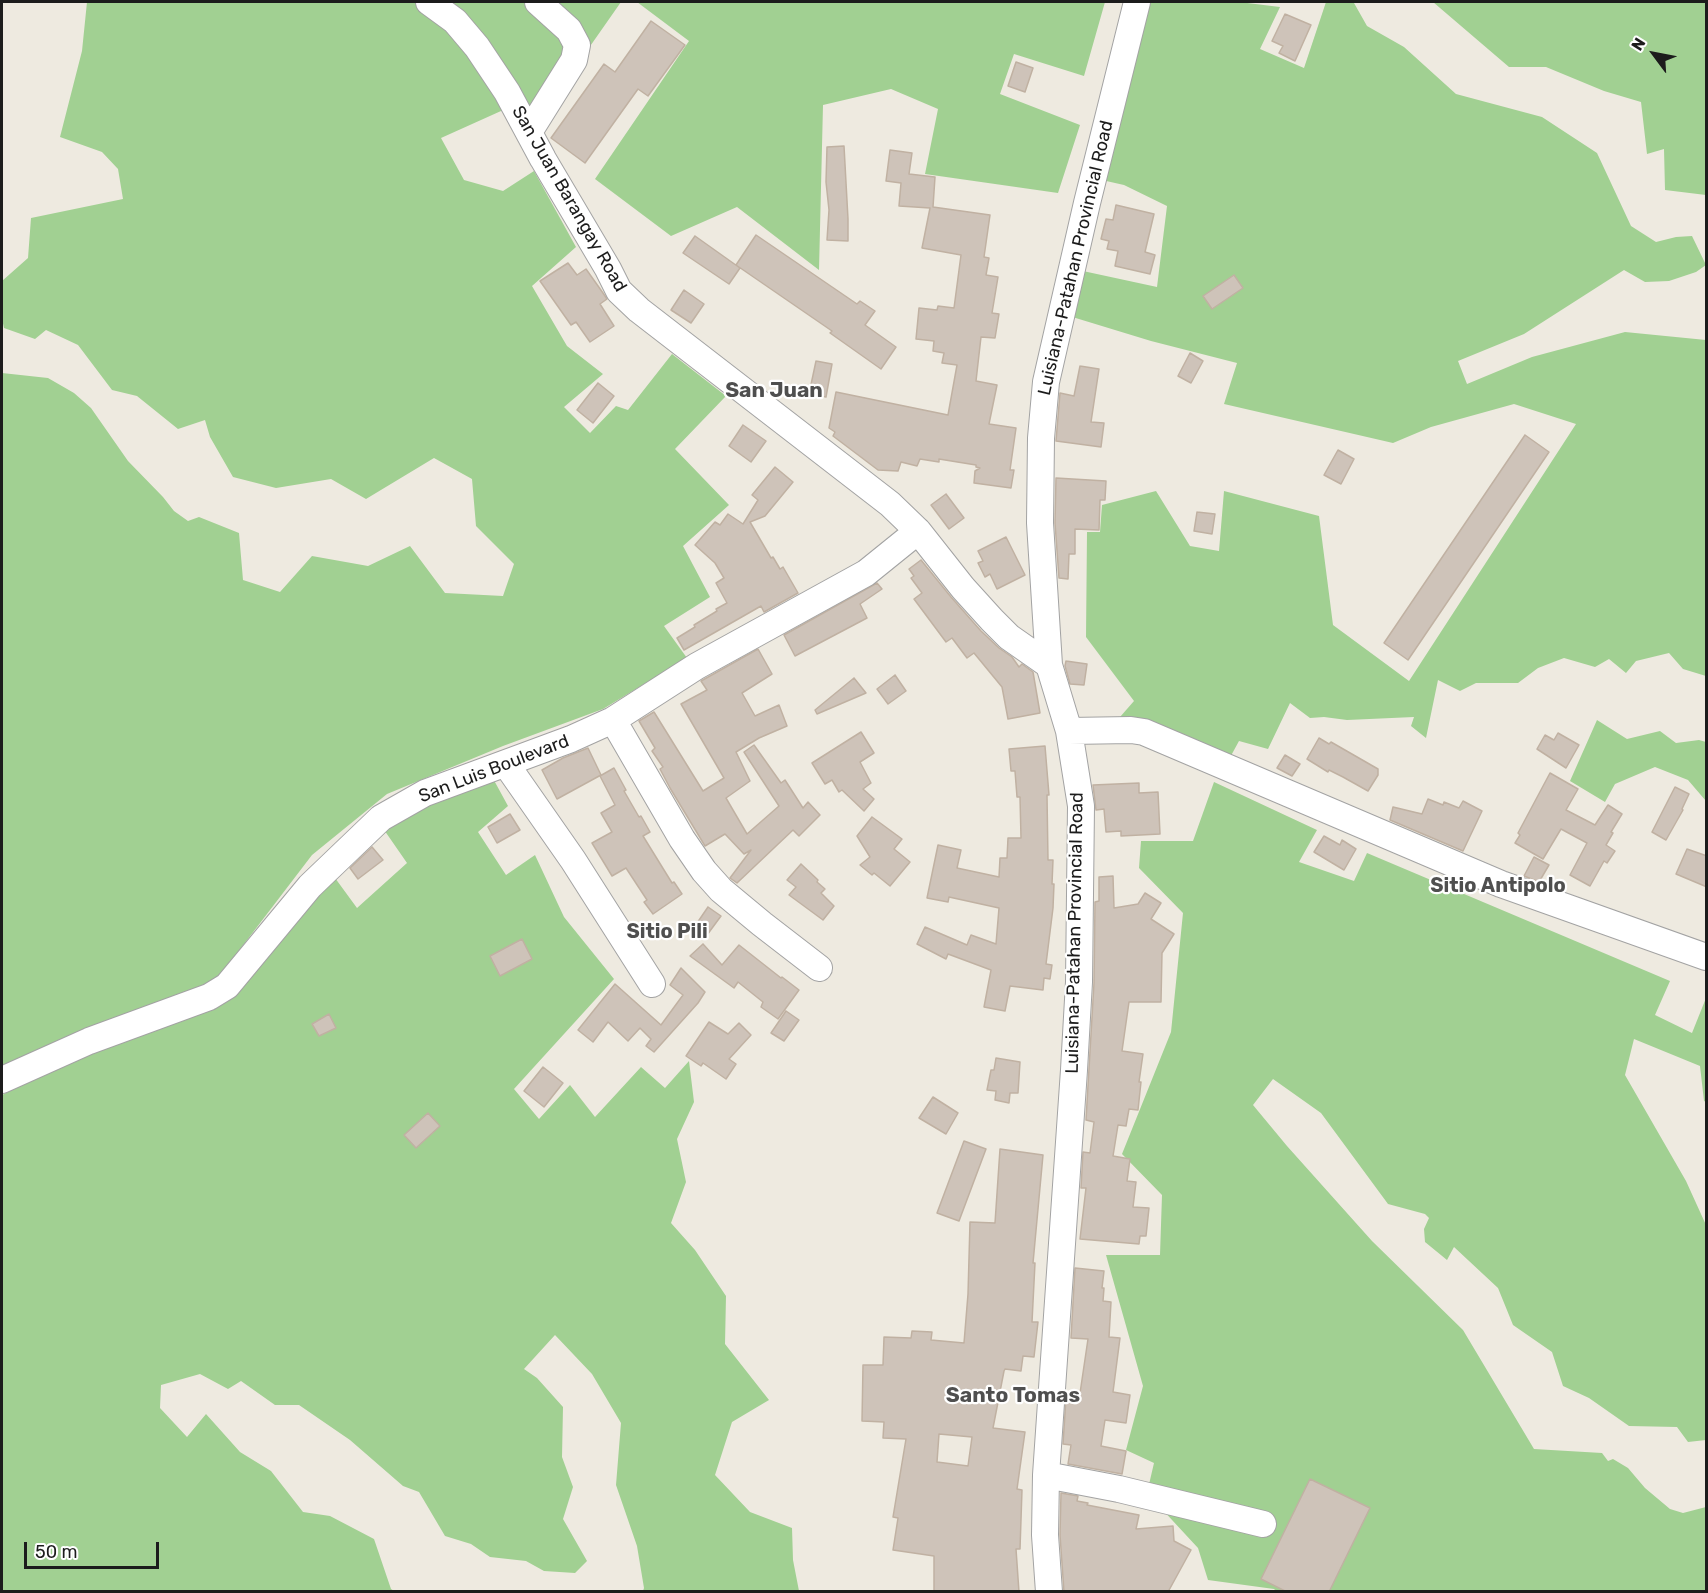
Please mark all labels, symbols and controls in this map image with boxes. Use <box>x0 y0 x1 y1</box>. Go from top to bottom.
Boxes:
north arrow <box>1624 24 1684 84</box>
text: N <box>1627 34 1649 54</box>
street label: San Juan Barangay Road <box>507 102 631 296</box>
street label: Luisiana-Patahan Provincial Road <box>1034 118 1118 398</box>
district label: San Juan <box>725 378 823 404</box>
street label: San Luis Boulevard <box>416 730 572 808</box>
street label: Luisiana-Patahan Provincial Road <box>1062 792 1088 1074</box>
district label: Sitio Antipolo <box>1430 874 1566 898</box>
district label: Sitio Pili <box>626 920 708 944</box>
district label: Santo Tomas <box>946 1383 1080 1409</box>
scale bar <box>27 1530 162 1568</box>
text: 50 m <box>35 1541 78 1563</box>

